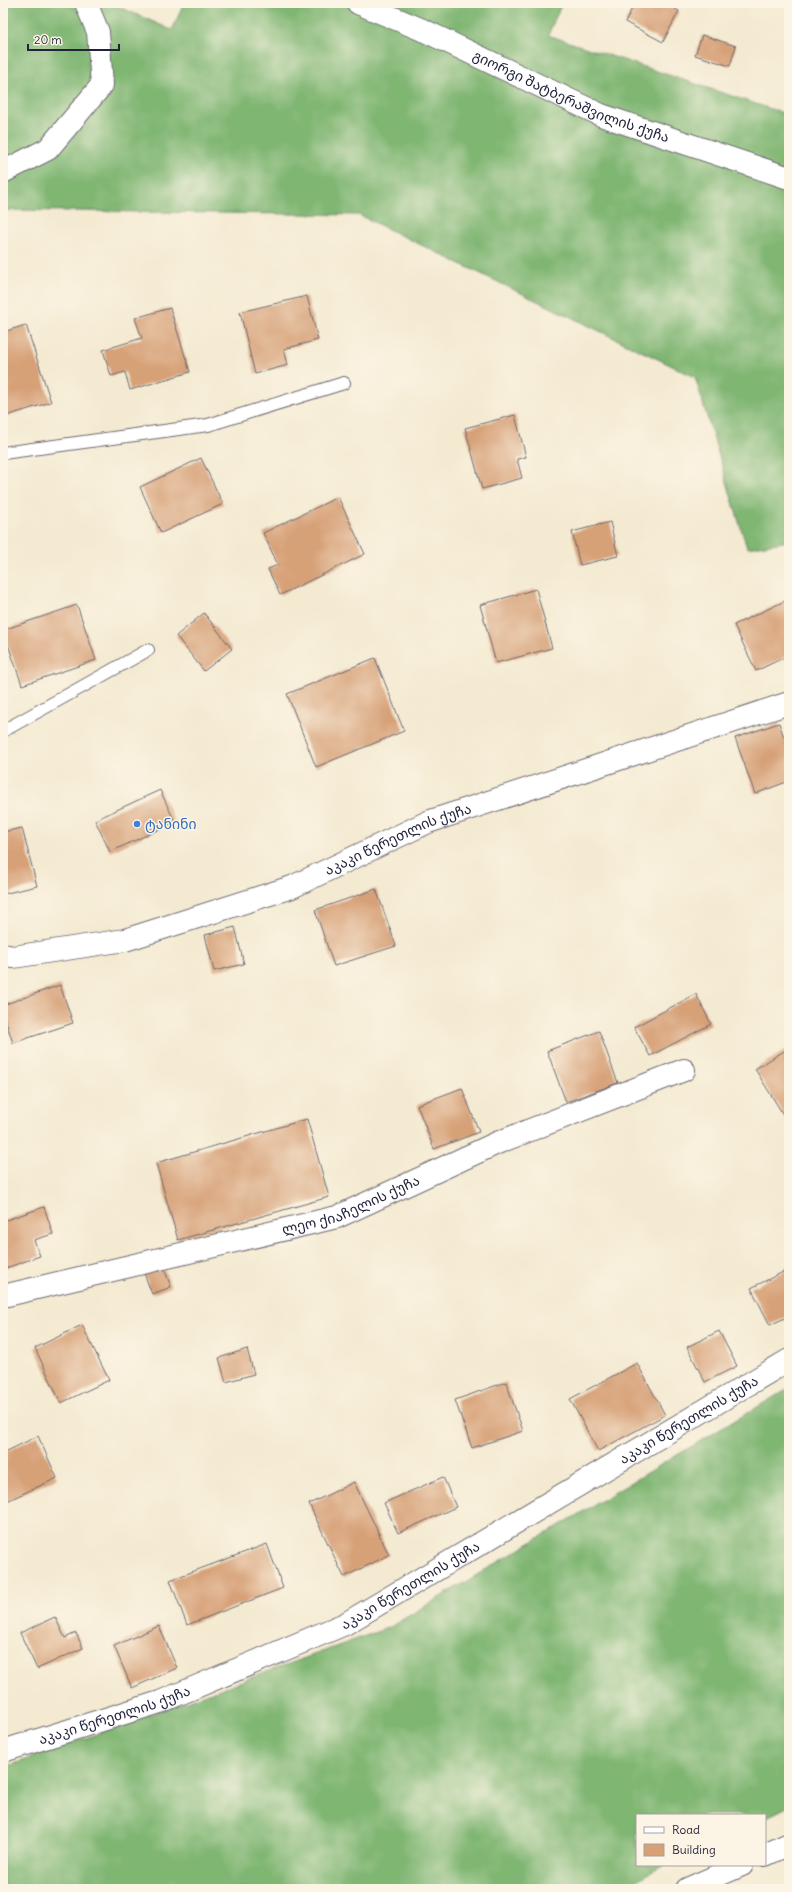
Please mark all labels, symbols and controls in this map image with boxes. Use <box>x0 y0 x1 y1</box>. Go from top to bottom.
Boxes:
scale bar <box>28 26 119 52</box>
text: 20 m <box>34 32 62 47</box>
street label: გიორგი შატბერაშვილის ქუჩა <box>470 46 672 146</box>
street label: აკაკი წერეთლის ქუჩა <box>322 799 473 879</box>
place label: ტანინი <box>145 815 196 833</box>
marker: ტანინი <box>132 819 142 829</box>
street label: ლეო ქიაჩელის ქუჩა <box>280 1171 422 1239</box>
street label: აკაკი წერეთლის ქუჩა <box>616 1371 761 1468</box>
street label: აკაკი წერეთლის ქუჩა <box>337 1537 483 1634</box>
street label: აკაკი წერეთლის ქუჩა <box>36 1681 193 1748</box>
legend <box>636 1814 766 1866</box>
text: Road <box>672 1822 700 1837</box>
text: Building <box>672 1842 716 1857</box>

